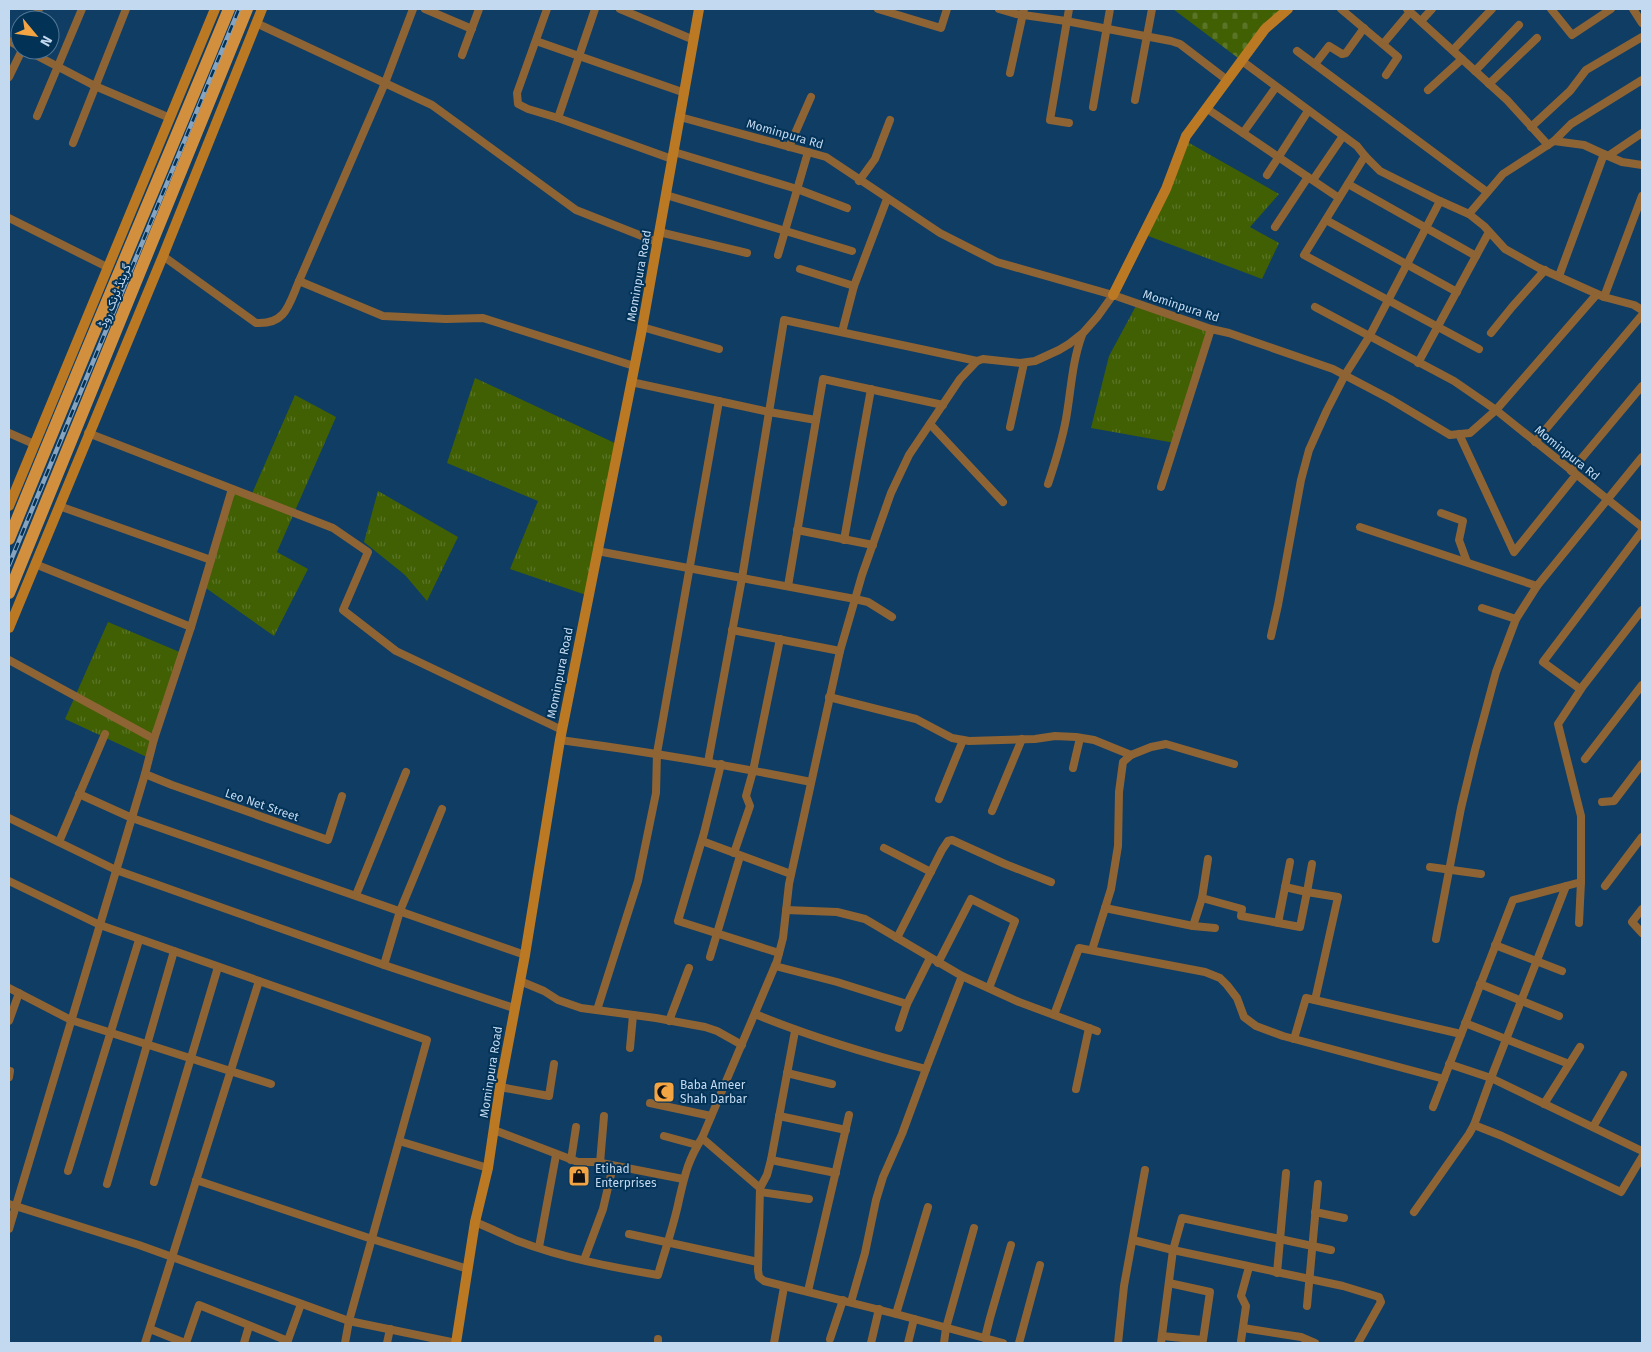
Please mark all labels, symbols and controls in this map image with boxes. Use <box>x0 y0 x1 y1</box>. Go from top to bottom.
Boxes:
north arrow <box>10 10 60 60</box>
text: N <box>36 33 56 49</box>
street label: Mominpura Rd <box>745 116 825 152</box>
street label: Mominpura Road <box>624 229 654 323</box>
street label: گرینڈ ٹرنک روڈ <box>96 262 135 330</box>
street label: Mominpura Rd <box>1141 287 1221 325</box>
street label: Mominpura Rd <box>1532 423 1602 483</box>
street label: Mominpura Road <box>544 626 576 720</box>
street label: Leo Net Street <box>223 786 301 824</box>
street label: Mominpura Road <box>477 1025 505 1119</box>
place label: Baba Ameer Shah Darbar <box>680 1078 748 1106</box>
mosque icon: Baba Ameer Shah Darbar <box>652 1080 676 1104</box>
place label: Etihad Enterprises <box>595 1162 657 1190</box>
shop icon: Etihad Enterprises <box>567 1164 591 1188</box>

